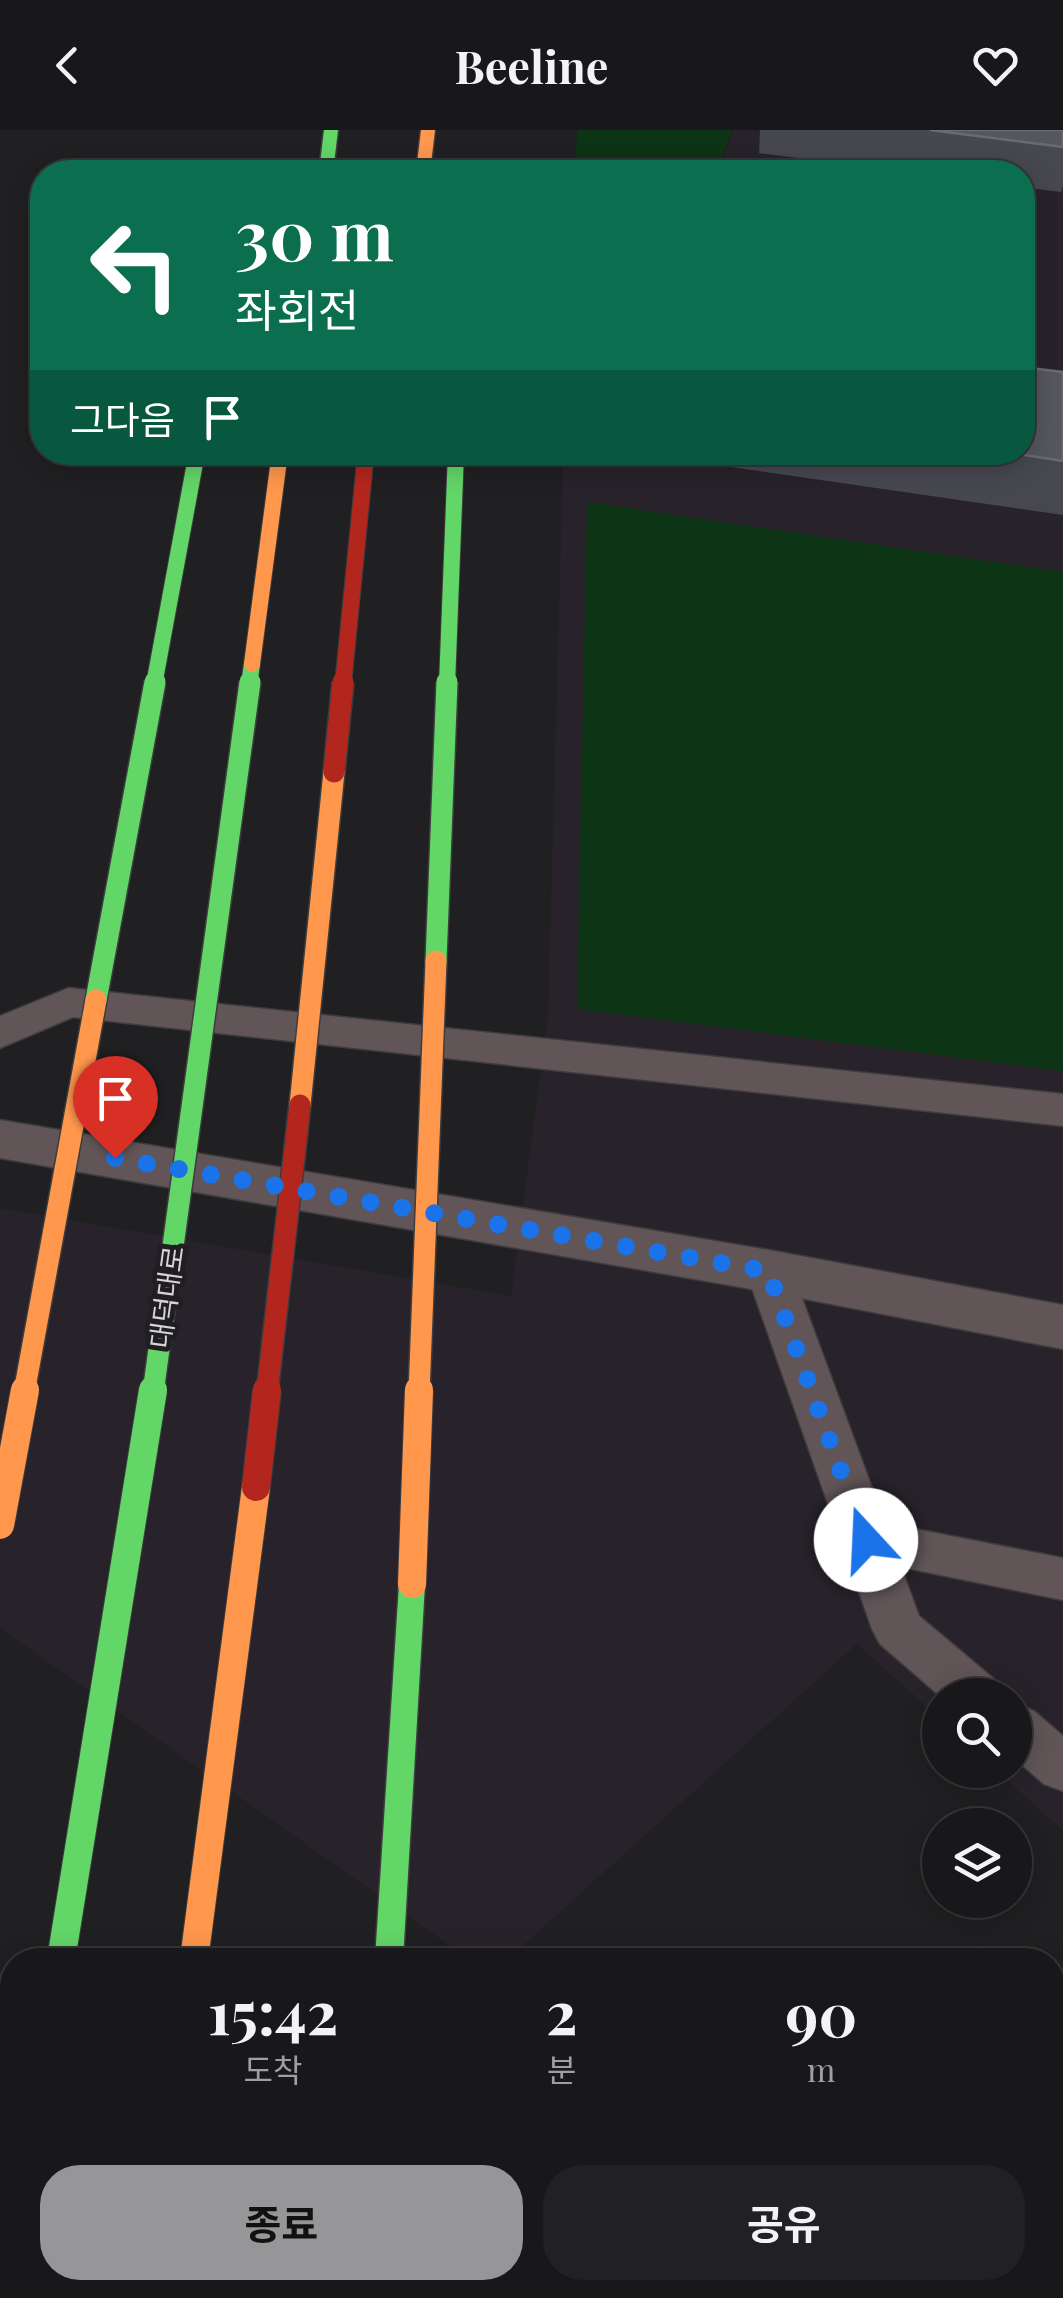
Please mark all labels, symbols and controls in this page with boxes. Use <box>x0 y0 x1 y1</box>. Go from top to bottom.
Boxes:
text: Beeline <box>454 35 609 95</box>
icon: back <box>40 38 95 93</box>
icon: heart <box>968 38 1023 93</box>
text: 30 m <box>235 185 394 279</box>
icon: left <box>70 200 200 330</box>
text: 좌회전 <box>235 278 359 338</box>
icon: arrive <box>195 390 250 445</box>
text: 그다음 <box>70 393 175 444</box>
pin <box>73 1056 158 1159</box>
icon: arrive <box>88 1071 143 1126</box>
street label: 대덕대로 <box>140 1243 191 1350</box>
position arrow <box>814 1488 918 1592</box>
map controls <box>922 1678 1032 1918</box>
button: search <box>922 1678 1032 1788</box>
button: layers <box>922 1808 1032 1918</box>
text: 15:42 <box>208 1970 338 2050</box>
text: 2 <box>546 1970 577 2050</box>
text: 90 <box>785 1972 857 2052</box>
text: 도착 <box>244 2047 302 2090</box>
text: 분 <box>547 2047 576 2090</box>
text: m <box>807 2047 835 2090</box>
button: 종료 <box>40 2165 523 2280</box>
button: 공유 <box>543 2165 1025 2280</box>

